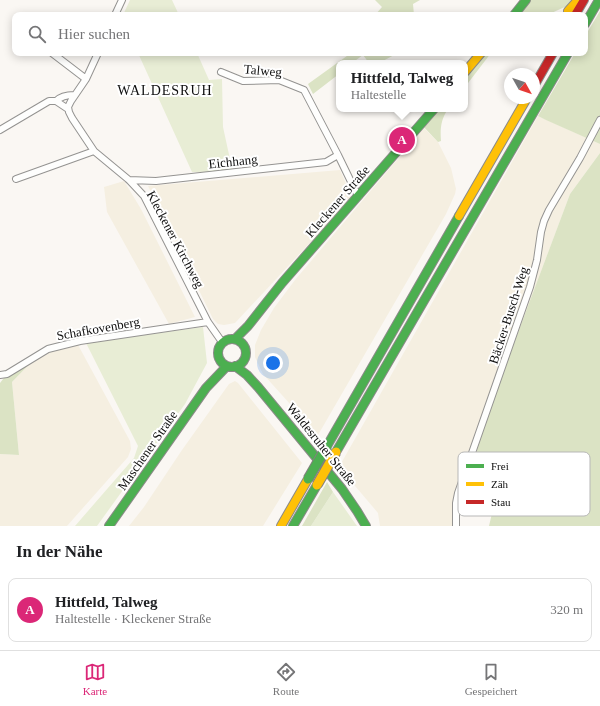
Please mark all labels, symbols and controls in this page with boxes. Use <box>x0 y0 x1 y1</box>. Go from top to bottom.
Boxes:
search box <box>12 12 588 56</box>
icon: search <box>26 23 48 45</box>
text: Hier suchen <box>58 26 130 42</box>
popup <box>336 60 468 112</box>
street label: Talweg <box>243 61 283 80</box>
north arrow <box>504 68 540 104</box>
text: Hittfeld, Talweg <box>351 70 453 86</box>
district label: WALDESRUH <box>117 83 213 98</box>
text: Haltestelle <box>351 87 406 102</box>
pin: A <box>389 125 415 155</box>
street label: Eichhang <box>208 151 259 172</box>
street label: Kleckener Straße <box>302 162 373 240</box>
street label: Kleckener Kirchweg <box>144 188 208 291</box>
street label: Bäcker-Busch-Weg <box>486 264 531 366</box>
street label: Schafkovenberg <box>55 314 141 343</box>
your location <box>263 353 283 373</box>
street label: Waldesruher Straße <box>284 400 360 489</box>
street label: Maschener Straße <box>114 408 180 493</box>
legend <box>458 452 590 516</box>
text: Frei <box>491 460 509 472</box>
text: Zäh <box>491 478 509 490</box>
text: Stau <box>491 496 511 508</box>
text: In der Nähe <box>16 542 103 561</box>
text: Hittfeld, Talweg <box>55 594 158 610</box>
text: A <box>25 602 35 617</box>
text: 320 m <box>550 602 583 617</box>
text: Haltestelle · Kleckener Straße <box>55 611 211 626</box>
tab: Karte <box>83 661 107 697</box>
tab: Route <box>273 661 299 697</box>
tab: Gespeichert <box>465 661 517 697</box>

